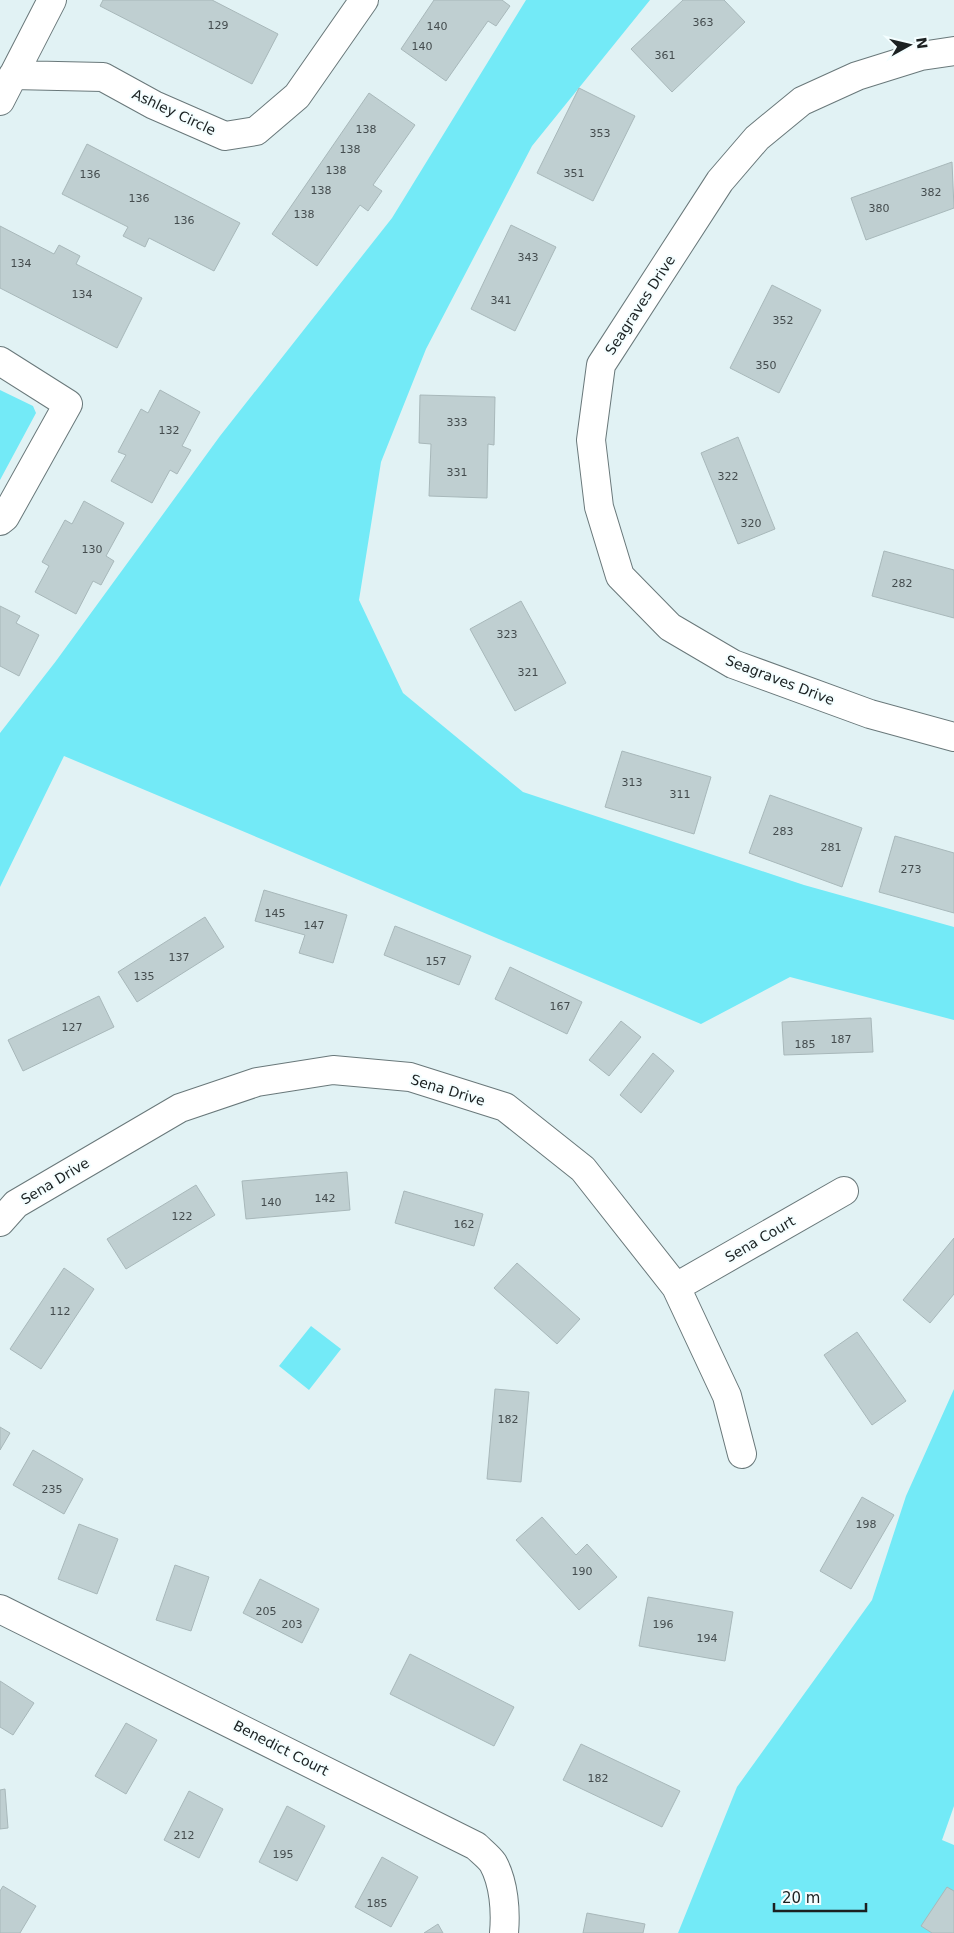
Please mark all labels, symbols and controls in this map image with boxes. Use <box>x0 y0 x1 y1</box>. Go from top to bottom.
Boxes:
house number: 363 <box>693 16 714 29</box>
house number: 129 <box>208 19 229 32</box>
house number: 140 <box>427 20 448 33</box>
north arrow <box>884 20 934 70</box>
text: N <box>913 36 931 50</box>
house number: 140 <box>412 40 433 53</box>
house number: 361 <box>655 49 676 62</box>
street label: Ashley Circle <box>130 86 218 138</box>
house number: 138 <box>356 123 377 136</box>
house number: 353 <box>590 127 611 140</box>
house number: 138 <box>340 143 361 156</box>
house number: 138 <box>326 164 347 177</box>
house number: 351 <box>564 167 585 180</box>
house number: 136 <box>80 168 101 181</box>
house number: 138 <box>311 184 332 197</box>
house number: 382 <box>921 186 942 199</box>
house number: 136 <box>129 192 150 205</box>
house number: 380 <box>869 202 890 215</box>
house number: 138 <box>294 208 315 221</box>
house number: 136 <box>174 214 195 227</box>
house number: 343 <box>518 251 539 264</box>
street label: Seagraves Drive <box>602 252 678 358</box>
house number: 134 <box>11 257 32 270</box>
house number: 134 <box>72 288 93 301</box>
house number: 341 <box>491 294 512 307</box>
house number: 352 <box>773 314 794 327</box>
house number: 350 <box>756 359 777 372</box>
house number: 333 <box>447 416 468 429</box>
house number: 132 <box>159 424 180 437</box>
house number: 331 <box>447 466 468 479</box>
house number: 322 <box>718 470 739 483</box>
house number: 320 <box>741 517 762 530</box>
house number: 130 <box>82 543 103 556</box>
house number: 282 <box>892 577 913 590</box>
house number: 323 <box>497 628 518 641</box>
street label: Seagraves Drive <box>723 652 837 708</box>
house number: 321 <box>518 666 539 679</box>
house number: 313 <box>622 776 643 789</box>
house number: 311 <box>670 788 691 801</box>
house number: 283 <box>773 825 794 838</box>
house number: 281 <box>821 841 842 854</box>
house number: 273 <box>901 863 922 876</box>
house number: 145 <box>265 907 286 920</box>
house number: 147 <box>304 919 325 932</box>
house number: 137 <box>169 951 190 964</box>
house number: 157 <box>426 955 447 968</box>
house number: 135 <box>134 970 155 983</box>
house number: 167 <box>550 1000 571 1013</box>
house number: 127 <box>62 1021 83 1034</box>
house number: 187 <box>831 1033 852 1046</box>
house number: 185 <box>795 1038 816 1051</box>
street label: Sena Drive <box>409 1071 487 1109</box>
street label: Sena Drive <box>18 1154 92 1208</box>
house number: 142 <box>315 1192 336 1205</box>
house number: 140 <box>261 1196 282 1209</box>
house number: 122 <box>172 1210 193 1223</box>
street label: Sena Court <box>722 1212 798 1265</box>
house number: 162 <box>454 1218 475 1231</box>
house number: 112 <box>50 1305 71 1318</box>
house number: 182 <box>498 1413 519 1426</box>
house number: 235 <box>42 1483 63 1496</box>
house number: 198 <box>856 1518 877 1531</box>
house number: 190 <box>572 1565 593 1578</box>
house number: 205 <box>256 1605 277 1618</box>
house number: 203 <box>282 1618 303 1631</box>
house number: 196 <box>653 1618 674 1631</box>
house number: 194 <box>697 1632 718 1645</box>
street label: Benedict Court <box>231 1717 332 1779</box>
house number: 182 <box>588 1772 609 1785</box>
house number: 212 <box>174 1829 195 1842</box>
house number: 195 <box>273 1848 294 1861</box>
scale bar <box>774 1880 866 1912</box>
text: 20 m <box>782 1889 820 1907</box>
house number: 185 <box>367 1897 388 1910</box>

